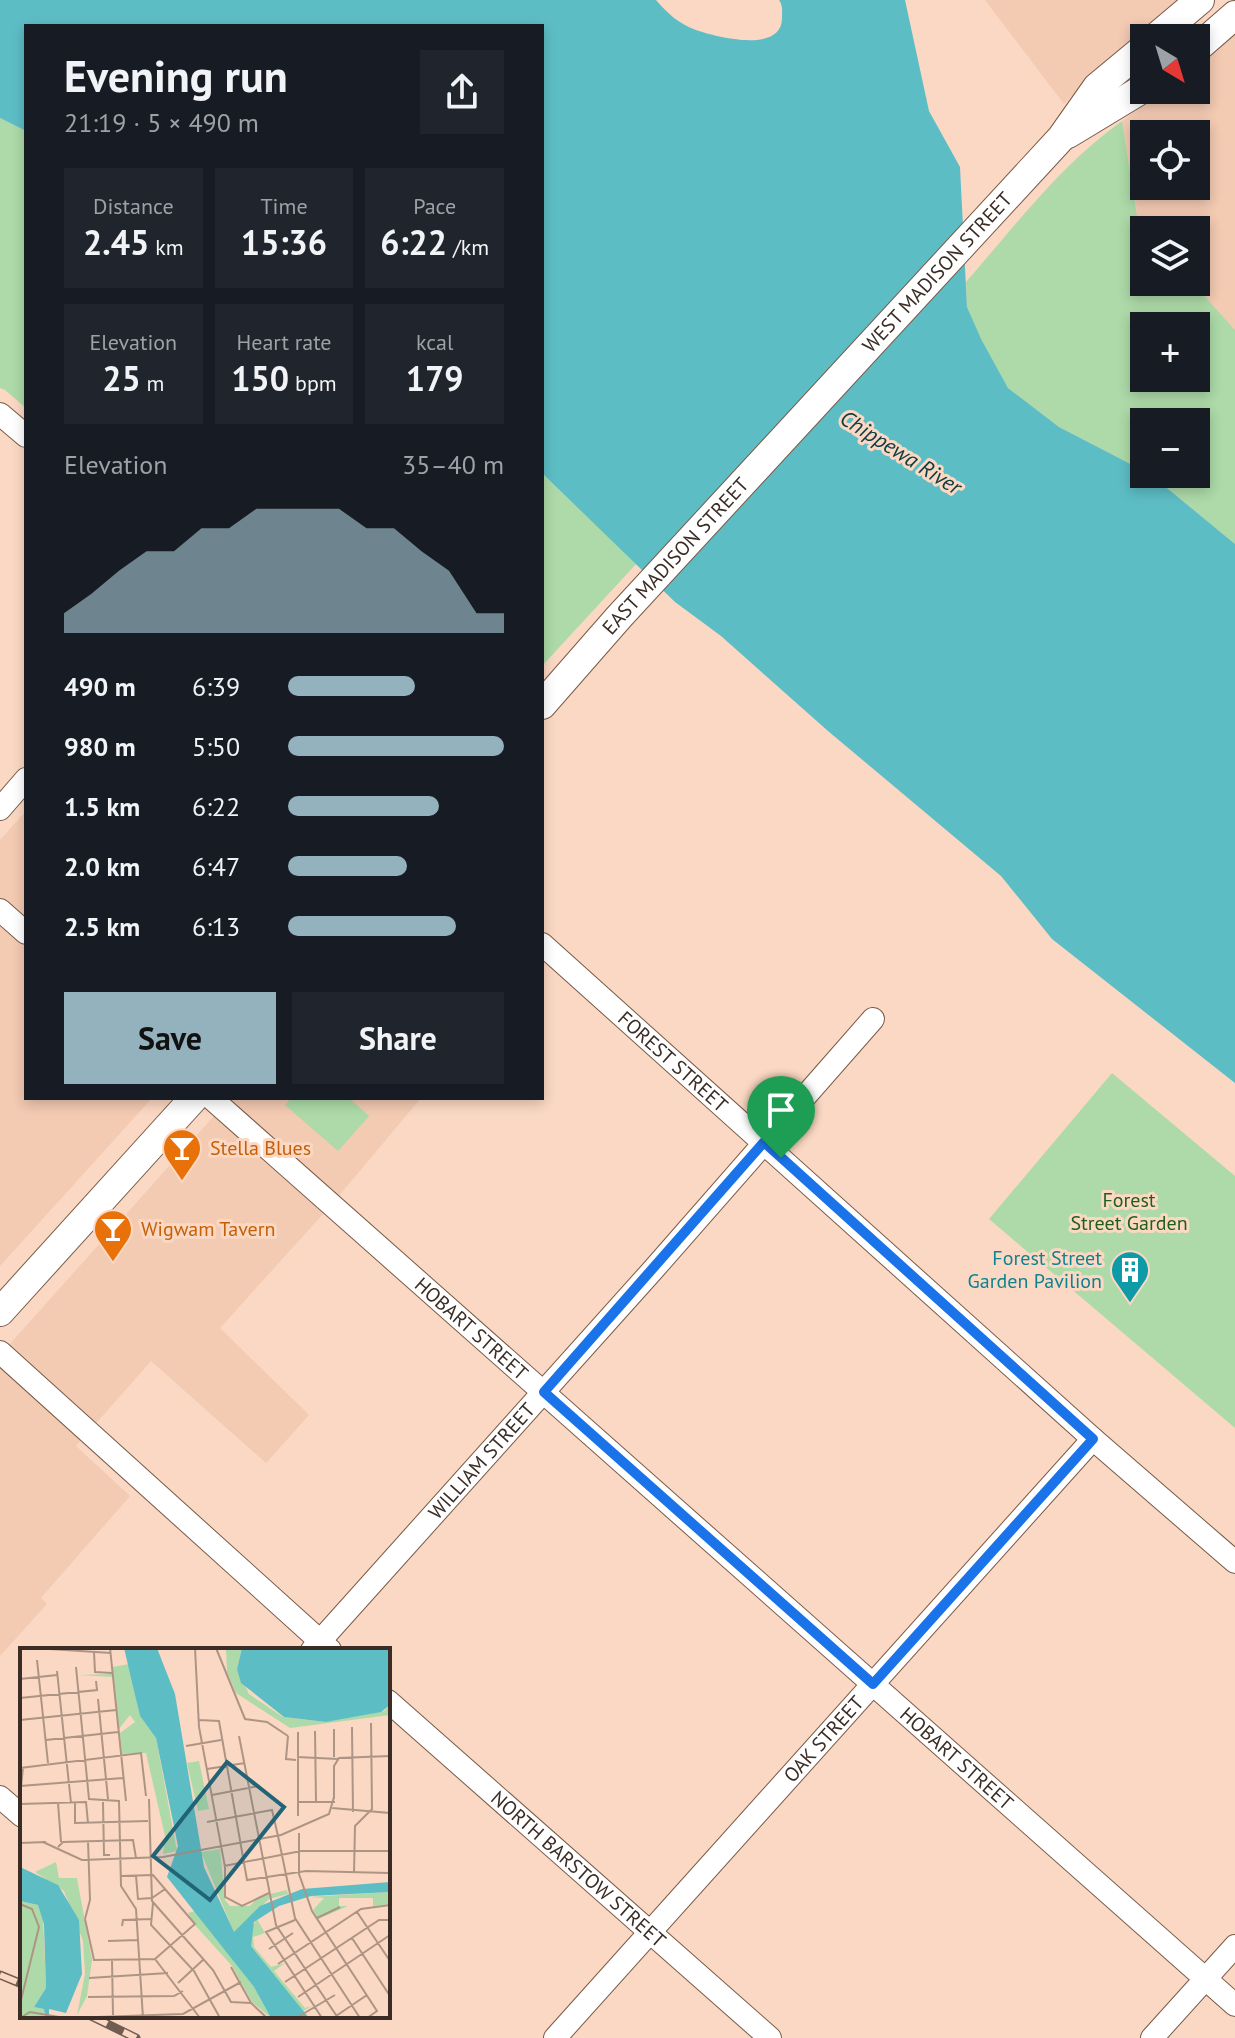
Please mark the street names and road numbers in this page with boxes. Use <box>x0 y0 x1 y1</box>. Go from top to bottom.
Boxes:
street label: WEST MADISON STREET <box>857 187 1018 358</box>
street label: EAST MADISON STREET <box>597 472 754 640</box>
street label: FOREST STREET <box>612 1005 733 1118</box>
street label: HOBART STREET <box>409 1272 534 1386</box>
street label: WILLIAM STREET <box>423 1397 541 1525</box>
street label: OAK STREET <box>778 1690 869 1788</box>
street label: HOBART STREET <box>894 1701 1019 1816</box>
street label: NORTH BARSTOW STREET <box>486 1785 671 1953</box>

